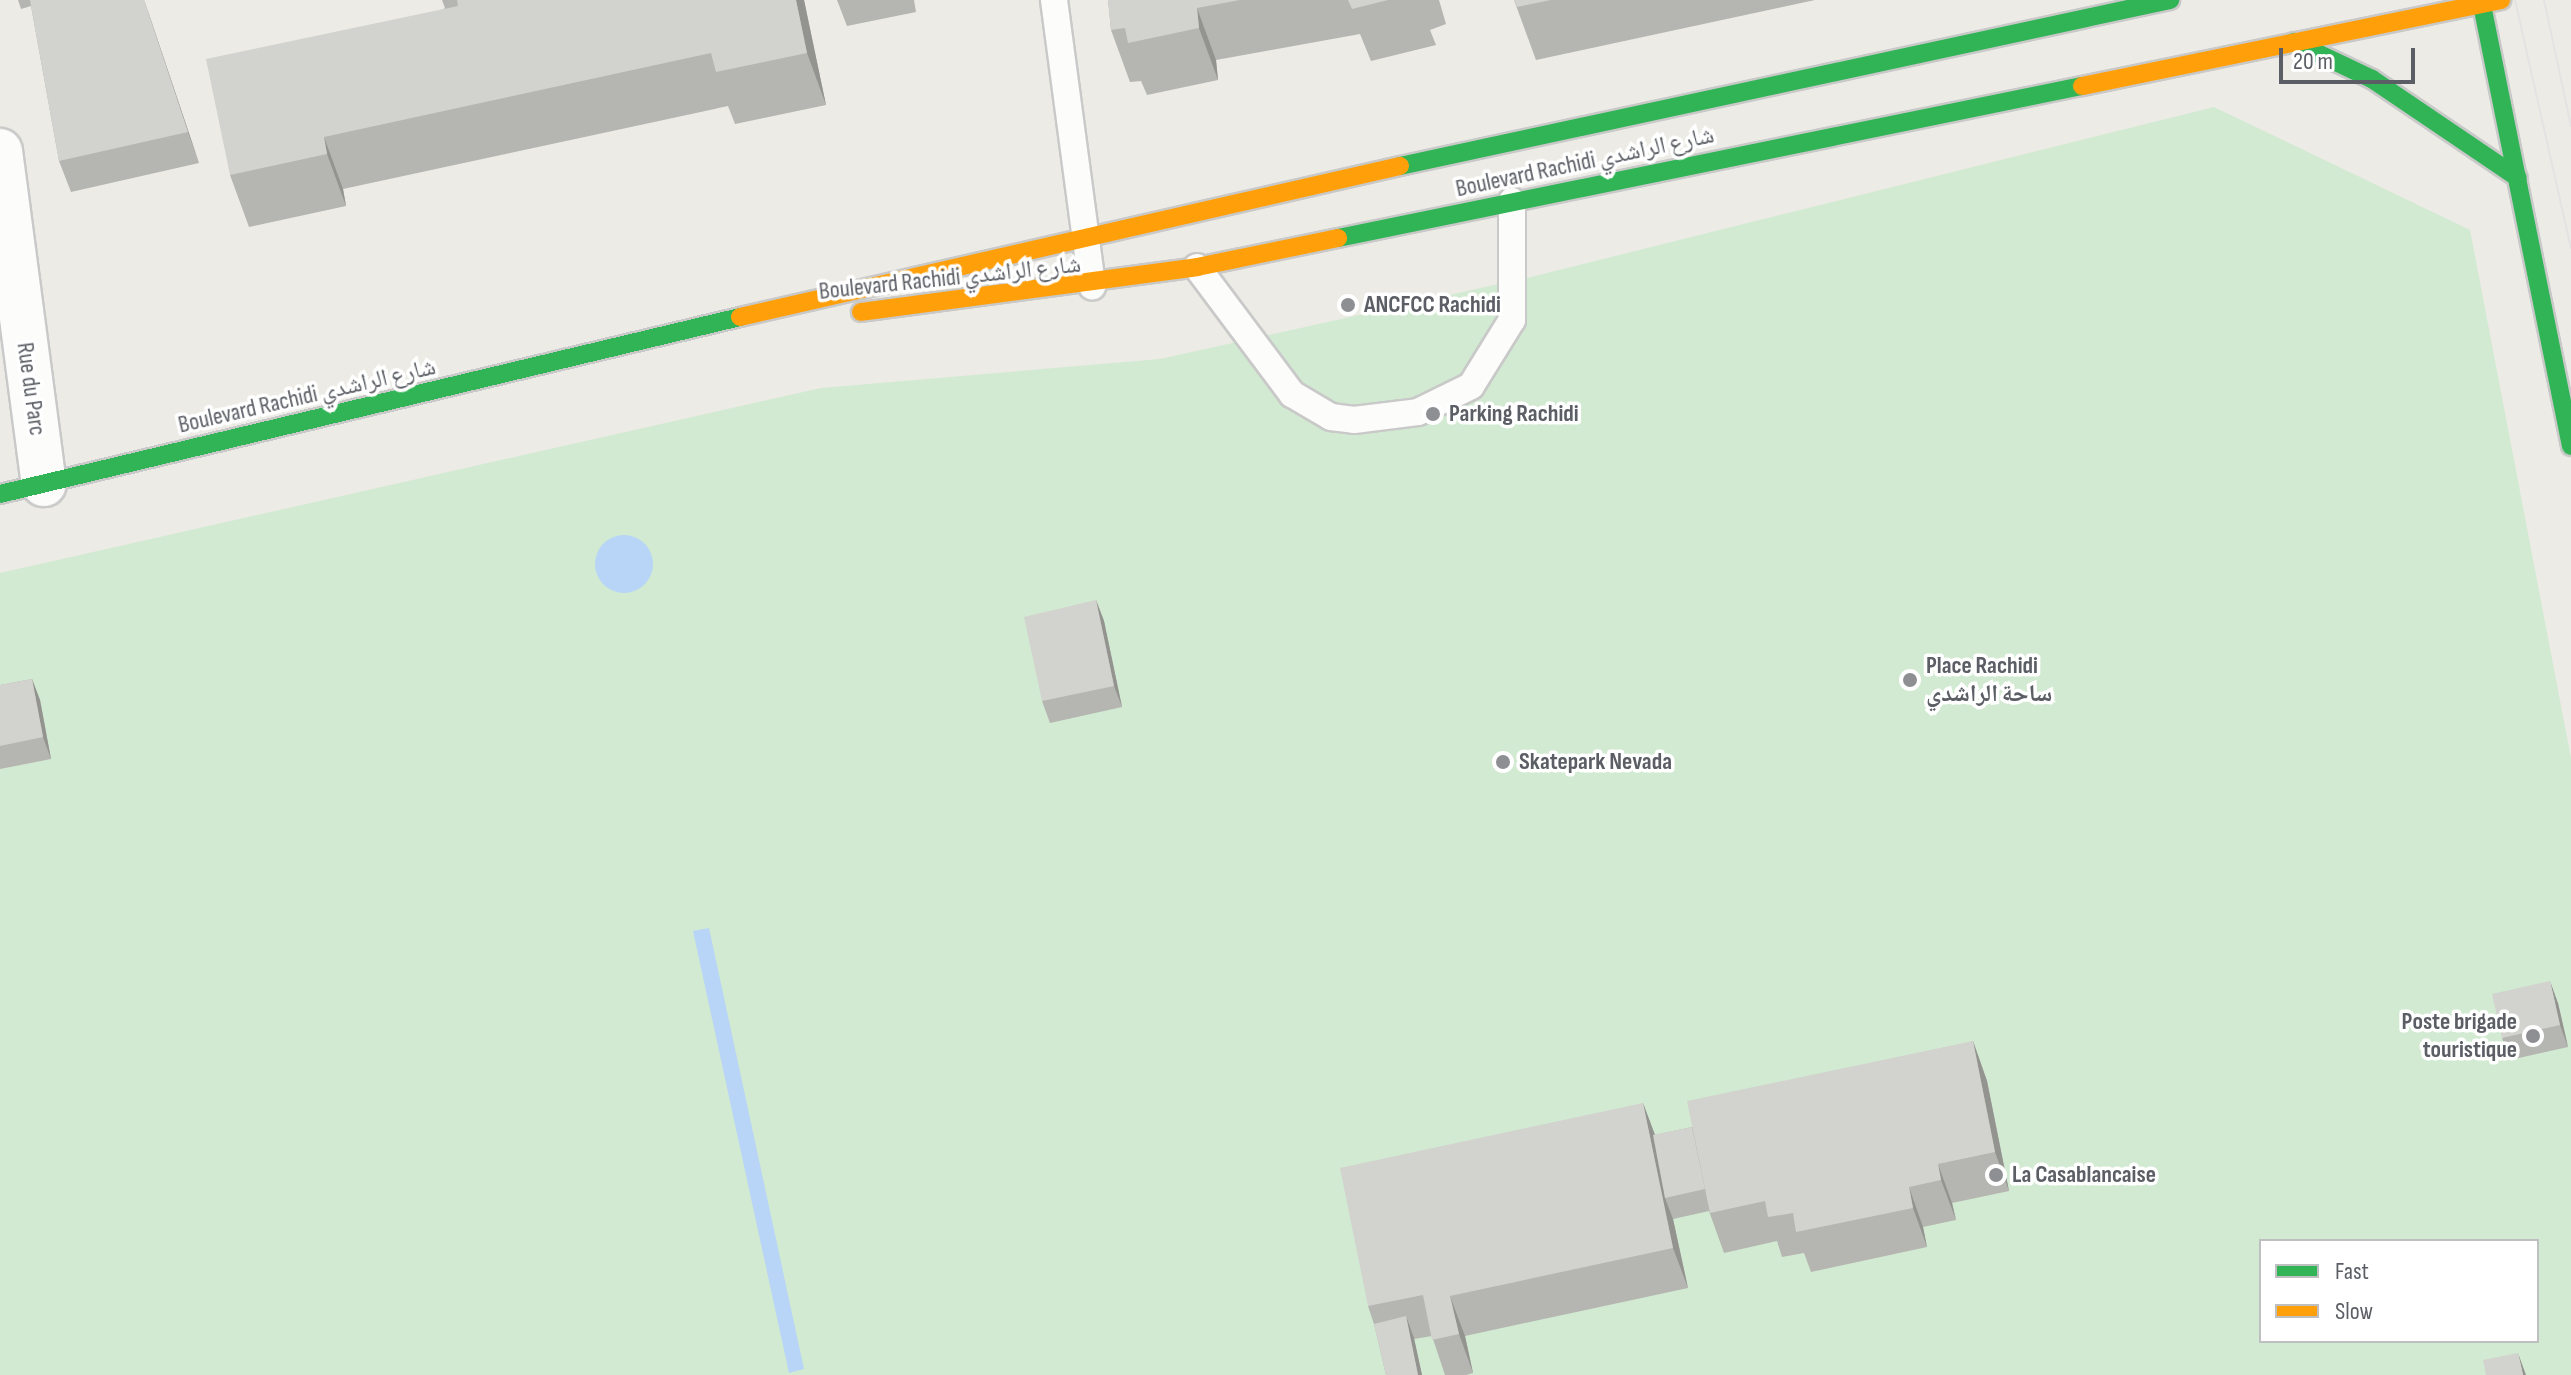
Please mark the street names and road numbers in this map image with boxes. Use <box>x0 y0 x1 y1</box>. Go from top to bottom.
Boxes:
street label: Boulevard Rachidi شارع الراشدي <box>1453 121 1717 203</box>
street label: Boulevard Rachidi شارع الراشدي <box>818 250 1082 306</box>
street label: Rue du Parc <box>10 341 52 437</box>
street label: Boulevard Rachidi شارع الراشدي <box>175 352 439 440</box>

